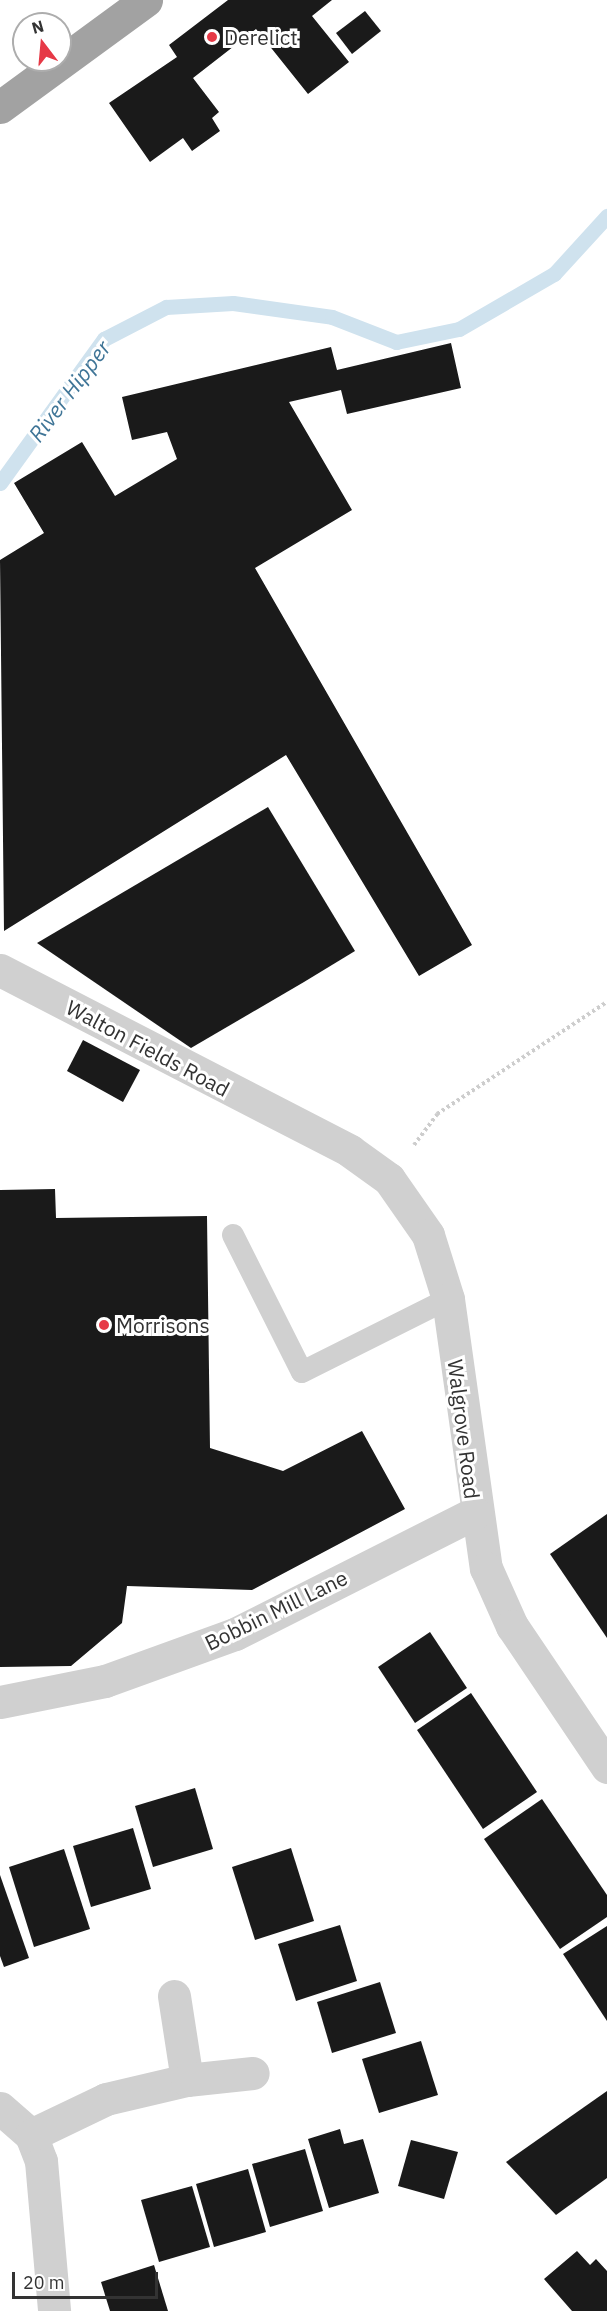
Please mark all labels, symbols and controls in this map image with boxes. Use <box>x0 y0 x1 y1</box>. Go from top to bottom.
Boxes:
north arrow <box>12 12 72 72</box>
text: N <box>29 15 46 38</box>
place label: Derelict <box>224 24 298 50</box>
marker: Derelict <box>205 30 219 44</box>
water label: River Hipper <box>22 335 116 447</box>
street label: Walton Fields Road <box>62 994 234 1102</box>
place label: Morrisons <box>116 1312 210 1338</box>
marker: Morrisons <box>97 1318 111 1332</box>
street label: Walgrove Road <box>443 1358 485 1500</box>
street label: Bobbin Mill Lane <box>200 1565 352 1655</box>
scale bar <box>15 2260 160 2298</box>
text: 20 m <box>23 2271 65 2294</box>

